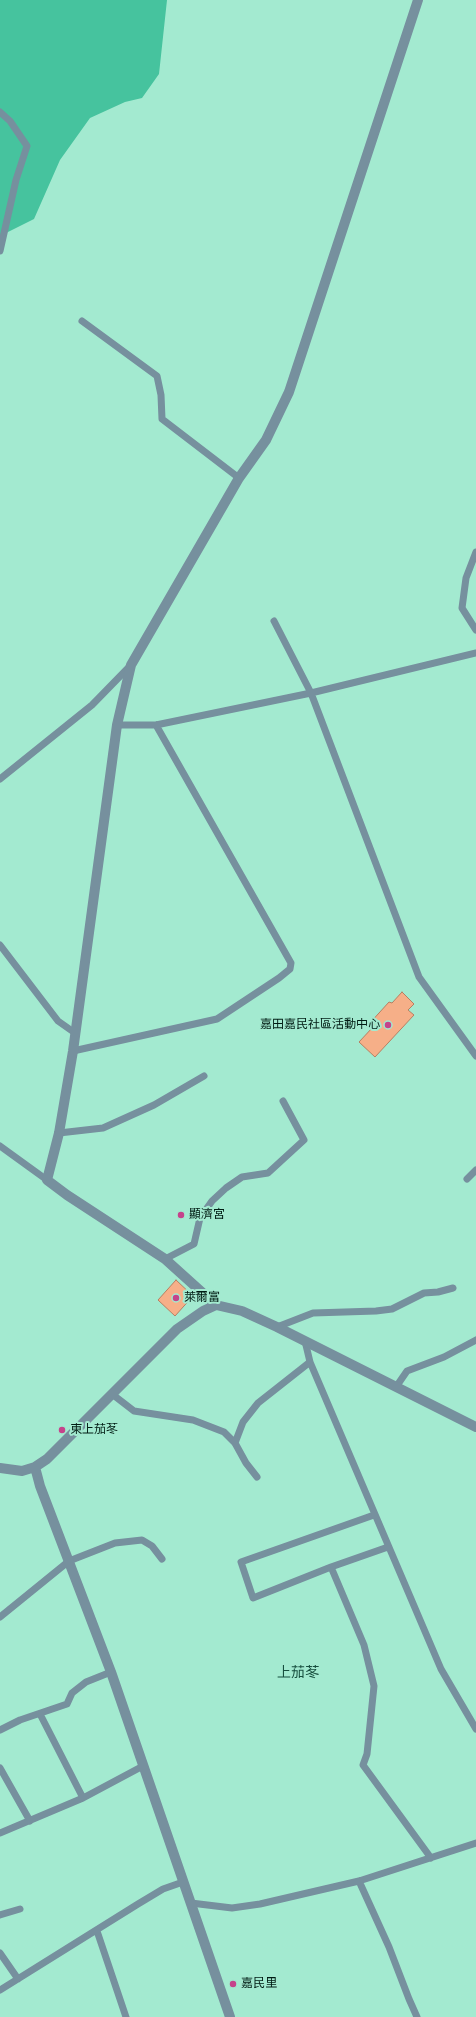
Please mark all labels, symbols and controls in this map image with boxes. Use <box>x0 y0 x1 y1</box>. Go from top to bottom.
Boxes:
place label: 嘉田嘉民社區活動中心 <box>260 1018 380 1032</box>
marker: 嘉田嘉民社區活動中心 <box>383 1020 393 1030</box>
place label: 顯濟宮 <box>189 1208 225 1222</box>
marker: 顯濟宮 <box>176 1210 186 1220</box>
place label: 萊爾富 <box>184 1291 220 1305</box>
marker: 萊爾富 <box>171 1293 181 1303</box>
place label: 東上茄苳 <box>70 1423 118 1437</box>
marker: 東上茄苳 <box>57 1425 67 1435</box>
district label: 上茄苳 <box>277 1665 319 1681</box>
place label: 嘉民里 <box>241 1977 277 1991</box>
marker: 嘉民里 <box>228 1979 238 1989</box>

